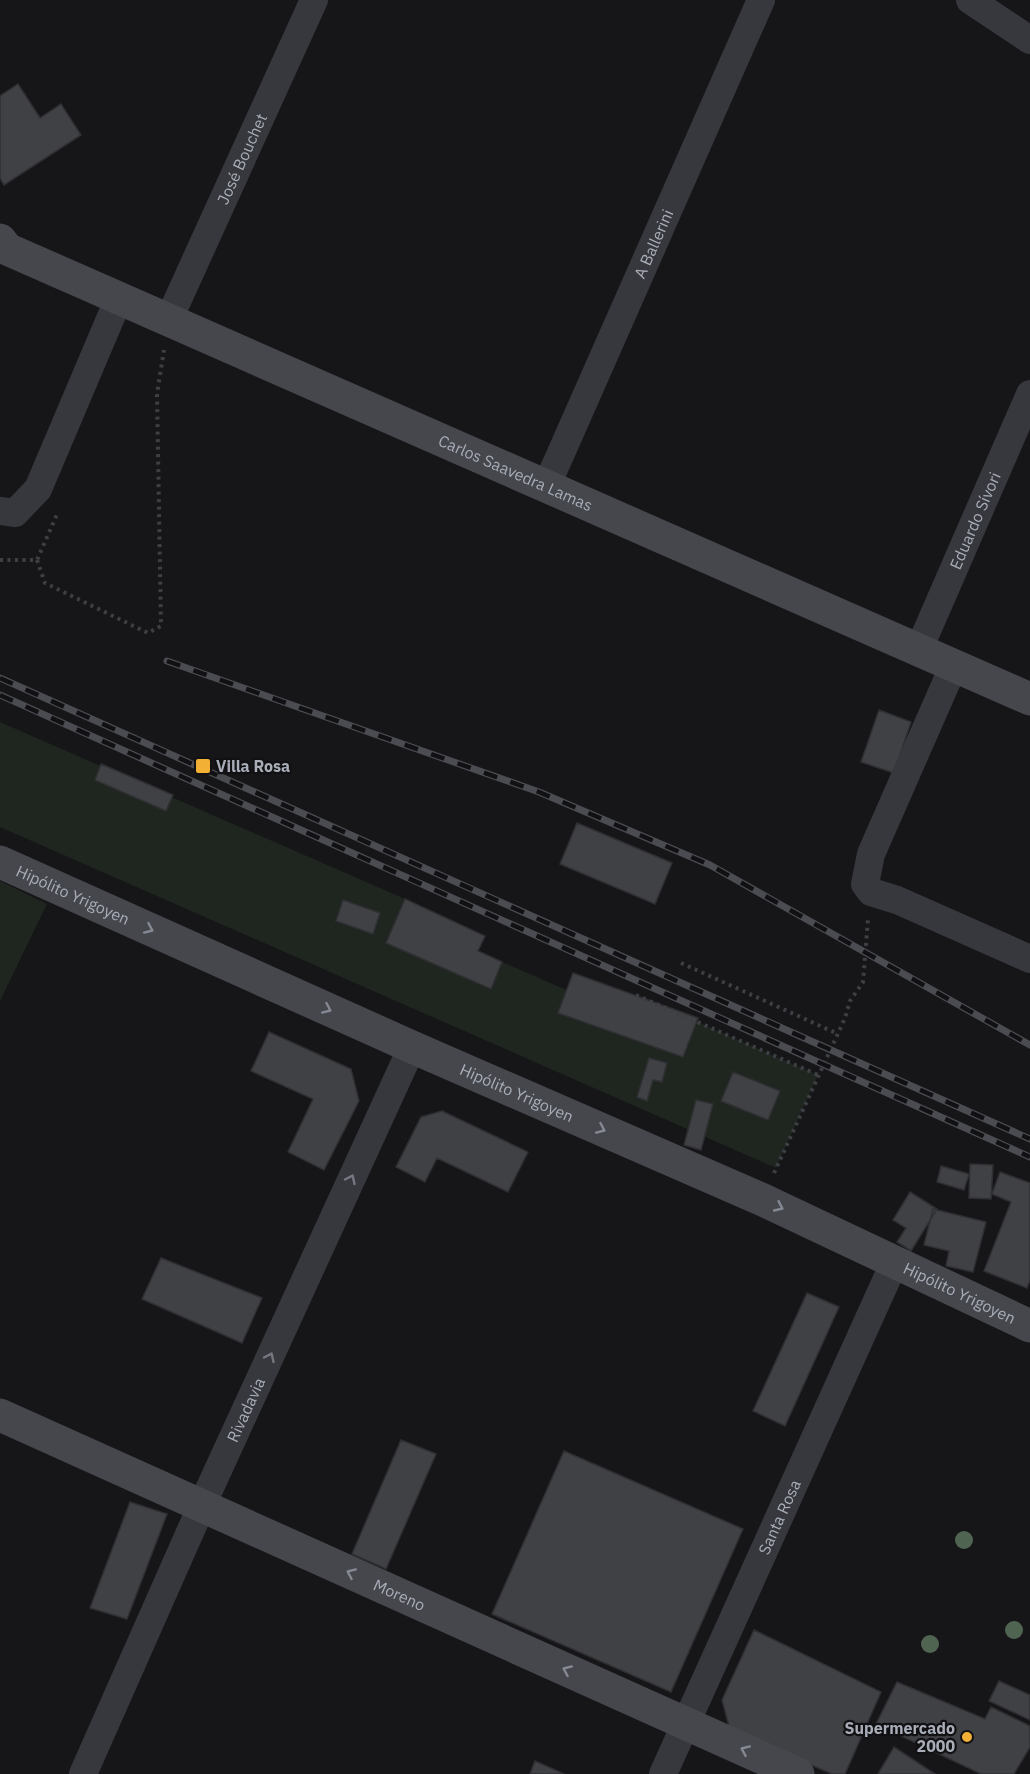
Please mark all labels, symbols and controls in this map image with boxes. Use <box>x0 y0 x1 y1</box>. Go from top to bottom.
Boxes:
street label: José Bouchet <box>213 110 271 207</box>
street label: A Ballerini <box>629 206 677 281</box>
street label: Carlos Saavedra Lamas <box>435 430 596 515</box>
street label: Eduardo Sívori <box>945 469 1005 572</box>
place label: Villa Rosa <box>216 756 290 776</box>
marker: Villa Rosa <box>194 757 212 775</box>
street label: Hipólito Yrigoyen <box>13 861 133 929</box>
one-way arrow <box>143 922 154 934</box>
one-way arrow <box>321 1001 332 1013</box>
street label: Hipólito Yrigoyen <box>457 1059 577 1126</box>
one-way arrow <box>594 1122 605 1134</box>
one-way arrow <box>344 1175 356 1186</box>
one-way arrow <box>773 1200 784 1212</box>
street label: Hipólito Yrigoyen <box>900 1258 1019 1328</box>
one-way arrow <box>263 1352 275 1363</box>
street label: Rivadavia <box>222 1374 269 1445</box>
street label: Santa Rosa <box>754 1476 805 1558</box>
one-way arrow <box>346 1568 357 1580</box>
street label: Moreno <box>370 1574 428 1615</box>
one-way arrow <box>562 1666 573 1678</box>
place label: Supermercado 2000 <box>844 1718 955 1756</box>
marker: Supermercado 2000 <box>960 1730 974 1744</box>
one-way arrow <box>740 1746 751 1758</box>

